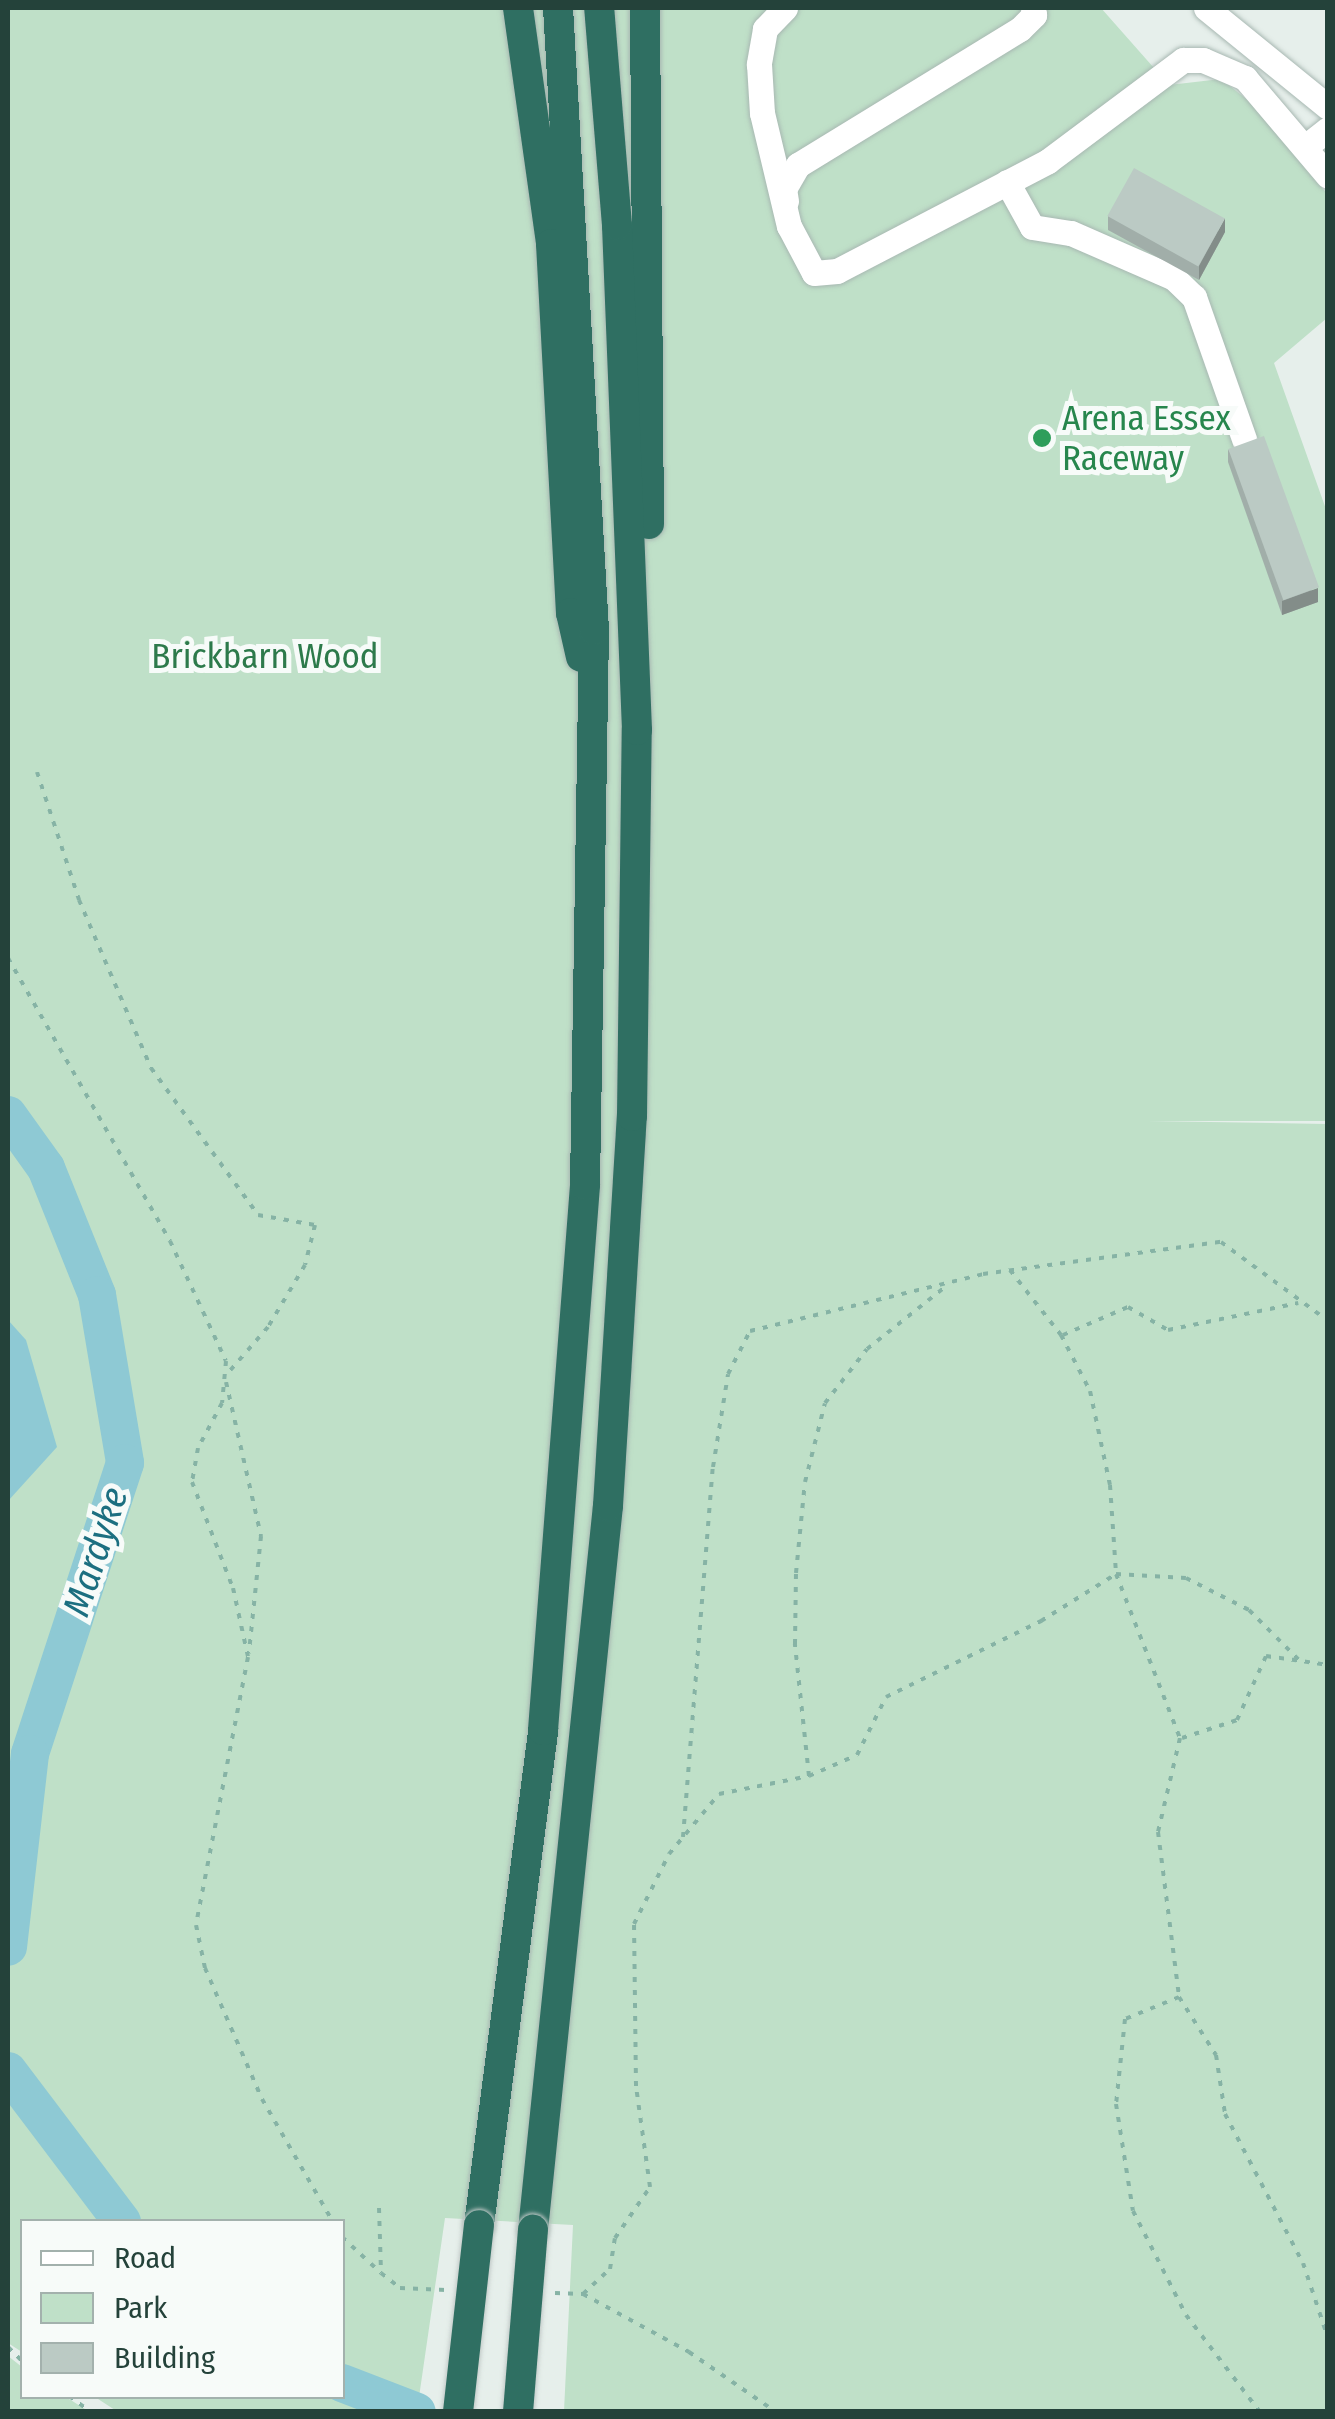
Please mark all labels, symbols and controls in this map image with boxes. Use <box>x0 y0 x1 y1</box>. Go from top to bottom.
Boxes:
place label: Arena Essex Raceway <box>1062 397 1231 479</box>
marker: Arena Essex Raceway <box>1031 427 1053 449</box>
park label: Brickbarn Wood <box>151 635 379 677</box>
water label: Mardyke <box>54 1482 138 1622</box>
legend <box>20 2219 345 2399</box>
text: Road <box>114 2240 176 2276</box>
text: Park <box>114 2290 167 2326</box>
text: Building <box>114 2340 215 2376</box>

